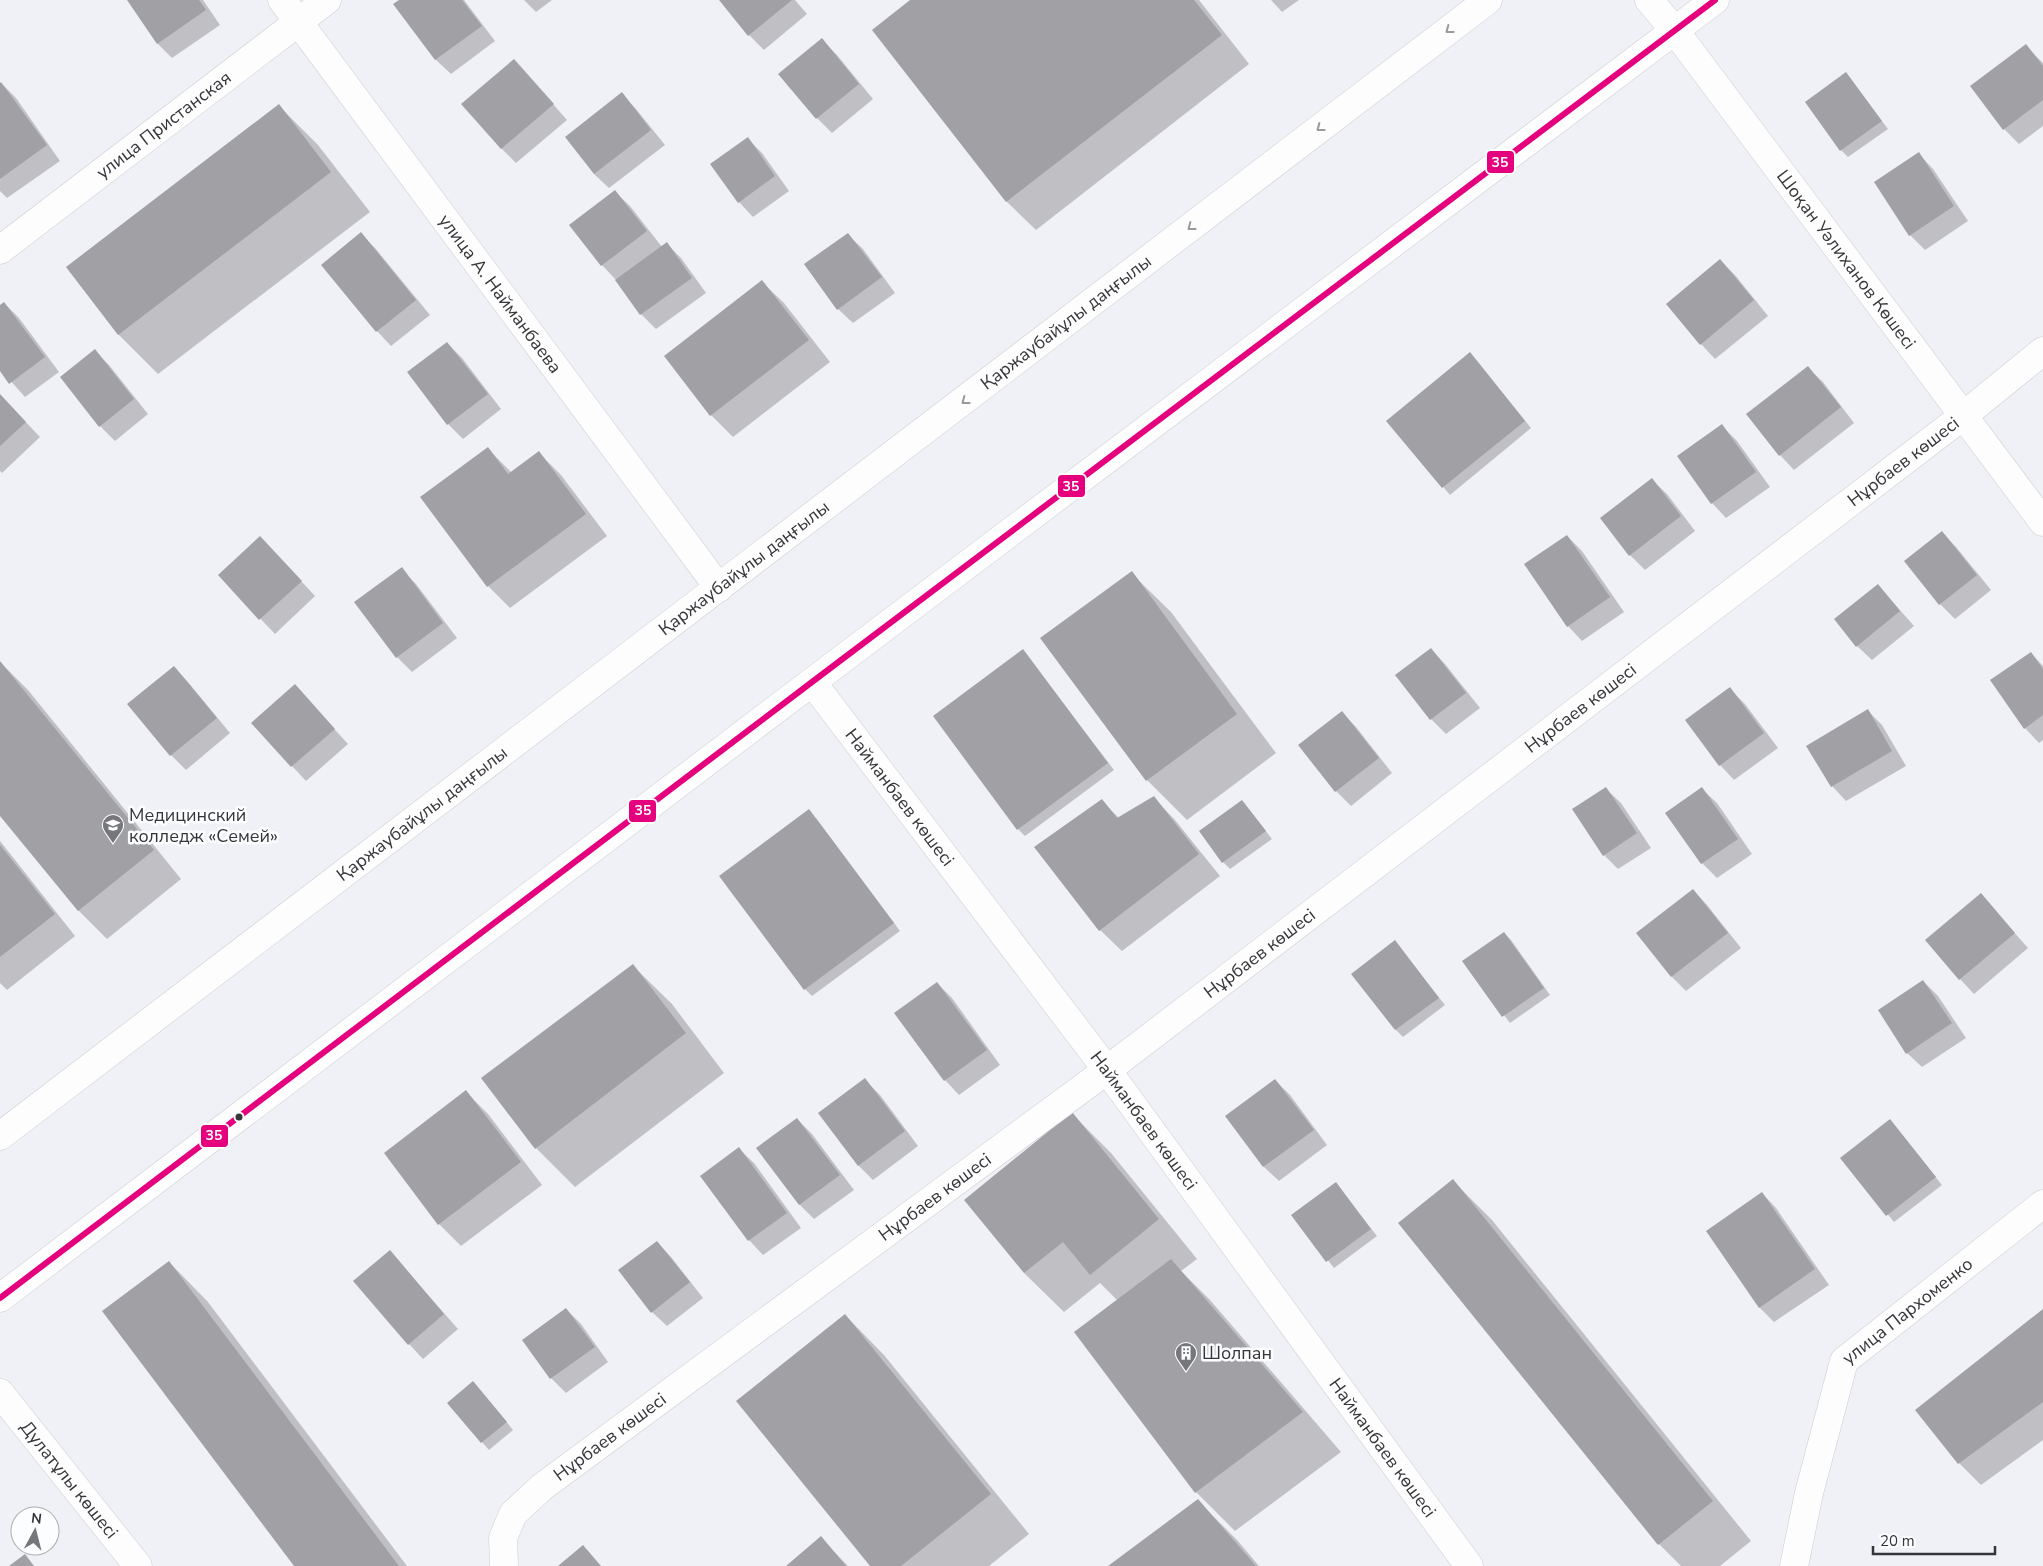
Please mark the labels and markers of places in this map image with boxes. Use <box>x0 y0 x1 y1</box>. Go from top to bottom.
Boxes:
place label: Медицинский колледж «Семей» <box>129 803 278 848</box>
school or university icon: Медицинский колледж «Семей» <box>101 813 125 844</box>
unlabelled marker <box>234 1112 244 1122</box>
building icon: Шолпан <box>1174 1341 1198 1372</box>
place label: Шолпан <box>1202 1341 1272 1365</box>

